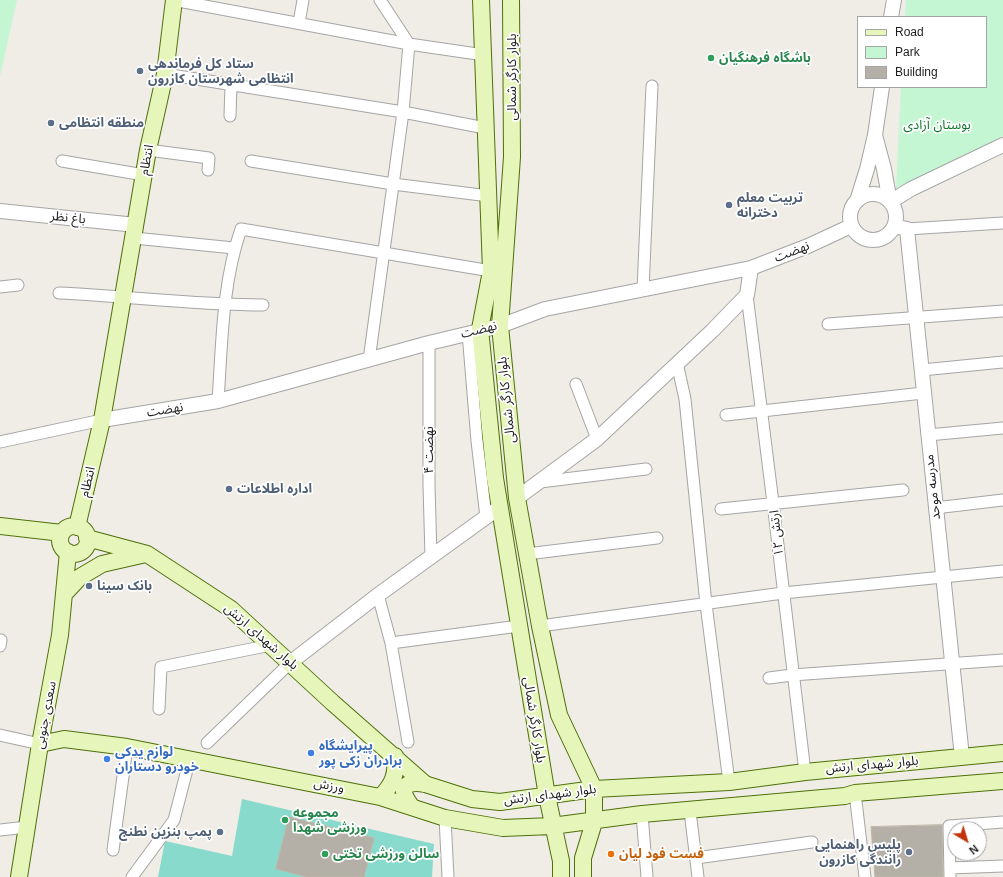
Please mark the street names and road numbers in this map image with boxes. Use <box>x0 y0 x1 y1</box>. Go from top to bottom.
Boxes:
street label: بلوار کارگر شمالی <box>504 34 520 120</box>
street label: انتظام <box>137 144 157 176</box>
street label: باغ نظر <box>50 208 86 228</box>
street label: نهضت <box>772 238 812 266</box>
street label: نهضت <box>459 318 499 342</box>
street label: بلوار کارگر شمالی <box>495 356 519 444</box>
street label: نهضت <box>146 399 184 421</box>
street label: نهضت ۴ <box>421 426 437 474</box>
street label: مدرسه موحد <box>922 453 944 521</box>
street label: انتظام <box>77 465 99 499</box>
street label: ارتش ۱۲ <box>767 509 787 557</box>
street label: بلوار شهدای ارتش <box>221 601 301 673</box>
street label: بلوار کارگر شمالی <box>519 676 549 764</box>
street label: سعدی جنوبی <box>32 680 60 750</box>
street label: بلوار شهدای ارتش <box>825 753 919 777</box>
street label: ورزش <box>312 775 346 797</box>
street label: بلوار شهدای ارتش <box>503 782 597 808</box>

